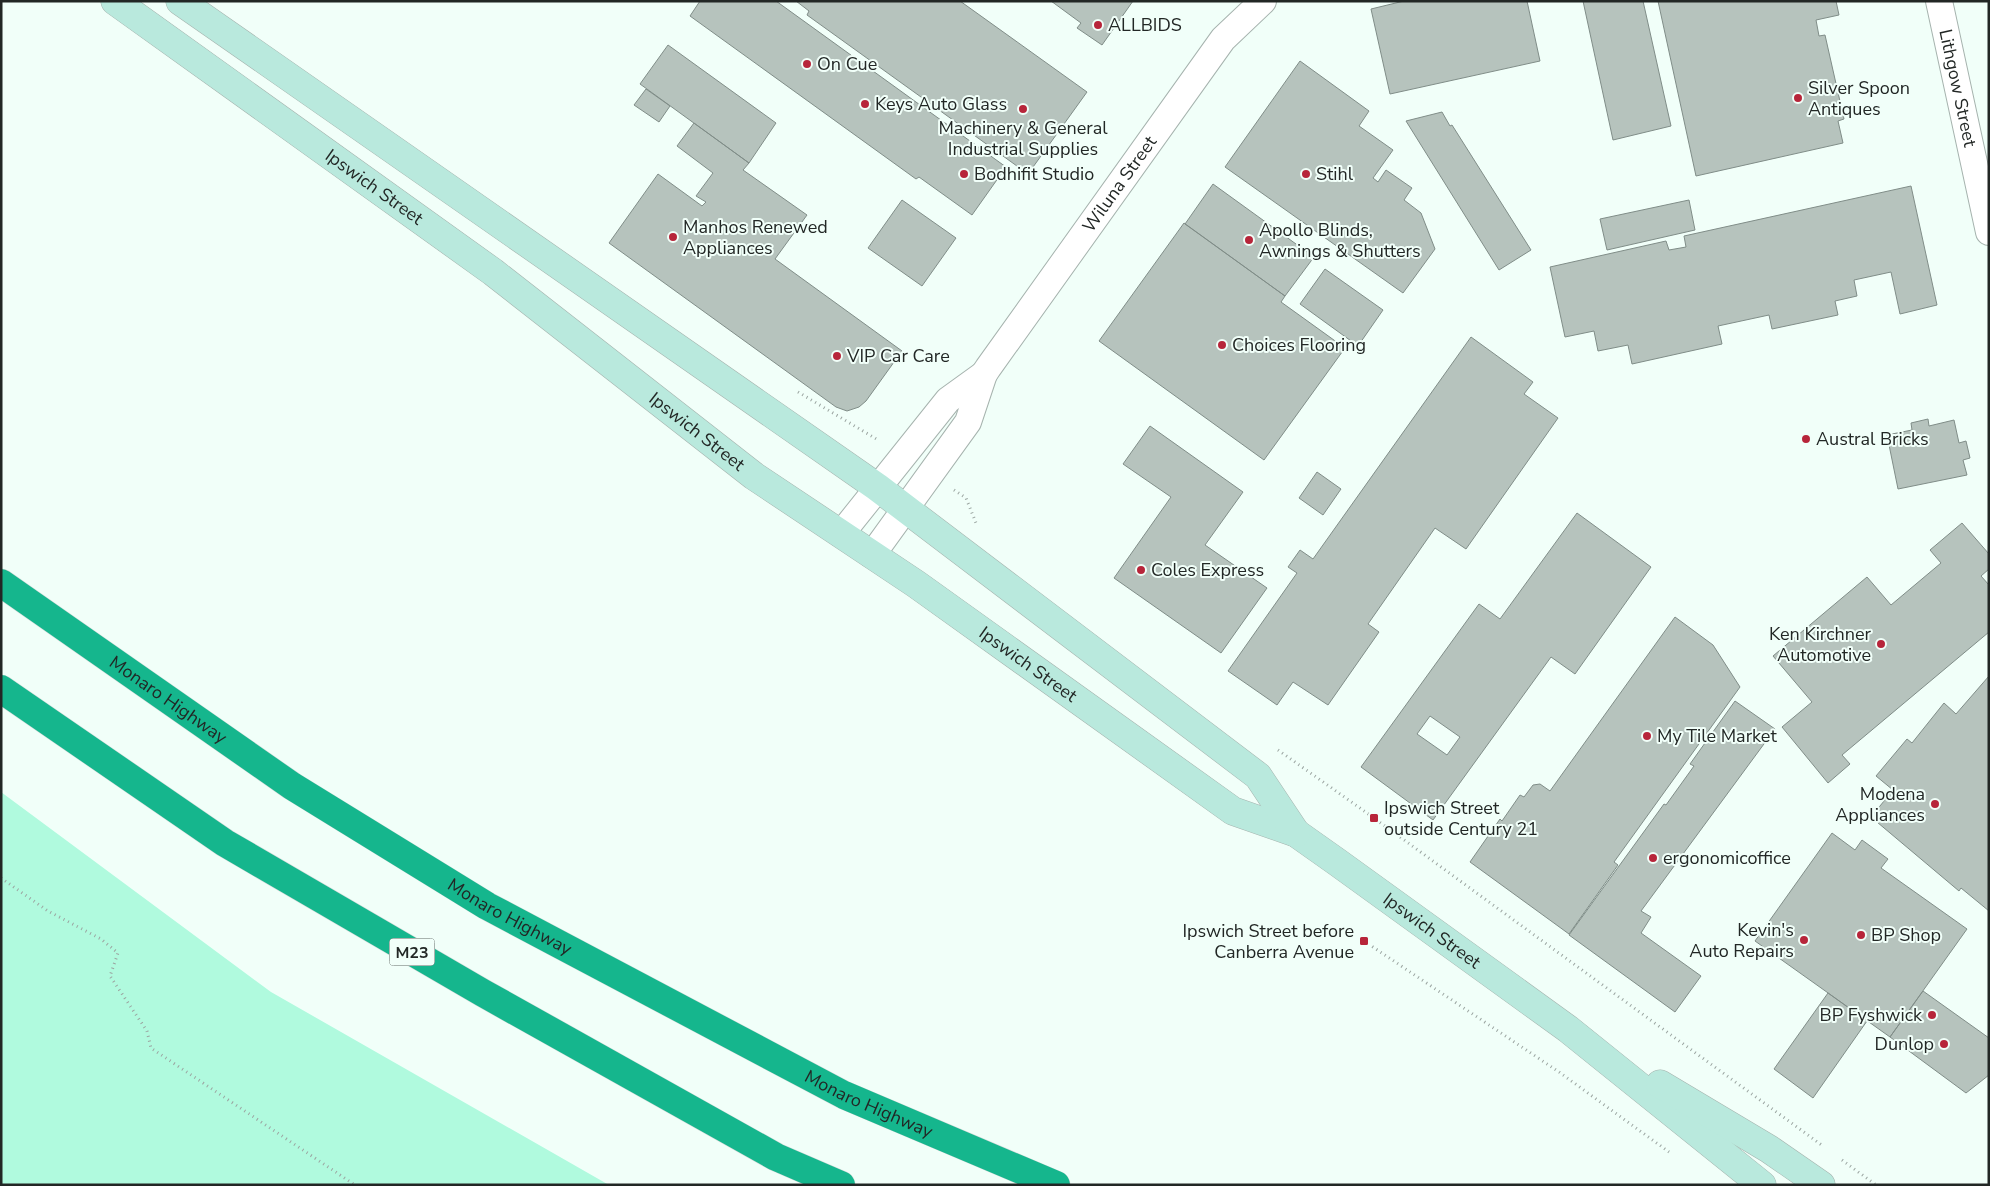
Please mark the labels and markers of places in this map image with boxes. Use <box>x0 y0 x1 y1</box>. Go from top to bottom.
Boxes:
place label: ALLBIDS <box>1108 13 1182 37</box>
marker: ALLBIDS <box>1092 19 1104 31</box>
place label: On Cue <box>817 52 877 76</box>
marker: On Cue <box>801 58 813 70</box>
place label: Silver Spoon Antiques <box>1808 76 1910 121</box>
place label: Keys Auto Glass <box>875 92 1007 116</box>
marker: Silver Spoon Antiques <box>1792 92 1804 104</box>
marker: Keys Auto Glass <box>859 98 871 110</box>
marker: Machinery & General Industrial Supplies <box>1017 103 1029 115</box>
place label: Machinery & General Industrial Supplies <box>938 116 1108 161</box>
place label: Bodhifit Studio <box>974 162 1094 186</box>
place label: Stihl <box>1316 162 1354 186</box>
marker: Bodhifit Studio <box>958 168 970 180</box>
marker: Stihl <box>1300 168 1312 180</box>
place label: Manhos Renewed Appliances <box>683 215 828 260</box>
place label: Apollo Blinds, Awnings & Shutters <box>1259 218 1421 263</box>
marker: Manhos Renewed Appliances <box>667 231 679 243</box>
marker: Apollo Blinds, Awnings & Shutters <box>1243 234 1255 246</box>
place label: Choices Flooring <box>1232 333 1366 357</box>
marker: Choices Flooring <box>1216 339 1228 351</box>
place label: VIP Car Care <box>846 344 950 368</box>
marker: VIP Car Care <box>831 350 843 362</box>
place label: Austral Bricks <box>1816 427 1929 451</box>
marker: Austral Bricks <box>1800 433 1812 445</box>
place label: Coles Express <box>1151 558 1264 582</box>
marker: Coles Express <box>1135 564 1147 576</box>
place label: Ken Kirchner Automotive <box>1769 622 1872 667</box>
marker: Ken Kirchner Automotive <box>1875 638 1887 650</box>
place label: My Tile Market <box>1657 724 1777 748</box>
marker: My Tile Market <box>1641 730 1653 742</box>
place label: Modena Appliances <box>1835 782 1925 827</box>
place label: Ipswich Street outside Century 21 <box>1384 796 1538 841</box>
marker: Modena Appliances <box>1929 798 1941 810</box>
marker: Ipswich Street outside Century 21 <box>1368 812 1380 824</box>
place label: ergonomicoffice <box>1663 846 1791 870</box>
marker: ergonomicoffice <box>1647 852 1659 864</box>
place label: Kevin's Auto Repairs <box>1689 918 1794 963</box>
place label: Ipswich Street before Canberra Avenue <box>1182 919 1354 964</box>
place label: BP Shop <box>1871 923 1941 947</box>
marker: BP Shop <box>1855 929 1867 941</box>
marker: Kevin's Auto Repairs <box>1798 934 1810 946</box>
marker: Ipswich Street before Canberra Avenue <box>1358 935 1370 947</box>
place label: BP Fyshwick <box>1820 1003 1923 1027</box>
marker: BP Fyshwick <box>1926 1009 1938 1021</box>
place label: Dunlop <box>1875 1032 1934 1056</box>
marker: Dunlop <box>1938 1038 1950 1050</box>

